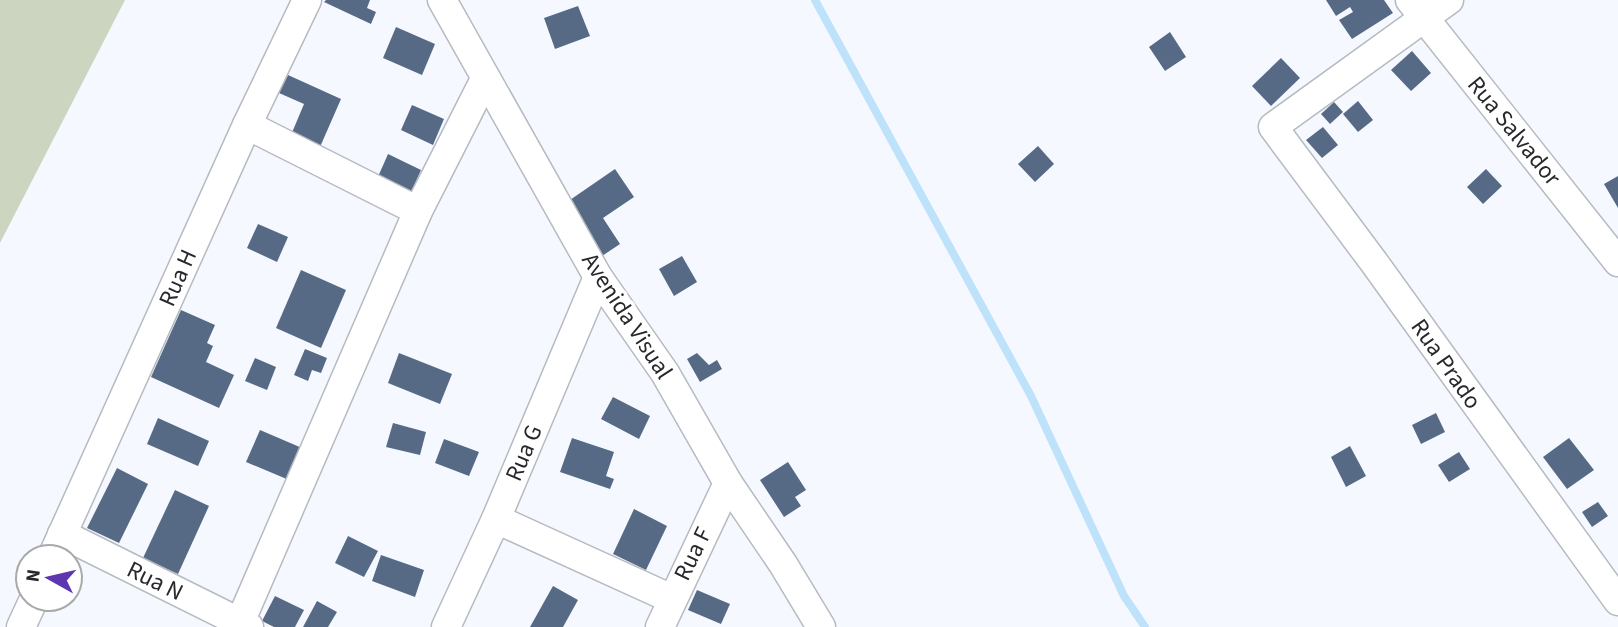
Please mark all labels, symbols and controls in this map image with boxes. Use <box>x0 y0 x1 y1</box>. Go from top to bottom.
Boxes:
street label: Rua Salvador <box>1459 69 1570 194</box>
street label: Rua H <box>150 244 206 312</box>
street label: Avenida Visual <box>573 246 681 386</box>
street label: Rua Prado <box>1402 312 1490 416</box>
street label: Rua G <box>496 419 552 487</box>
street label: Rua F <box>665 521 721 587</box>
north arrow <box>14 543 84 613</box>
street label: Rua N <box>121 552 189 610</box>
text: N <box>19 568 48 584</box>

